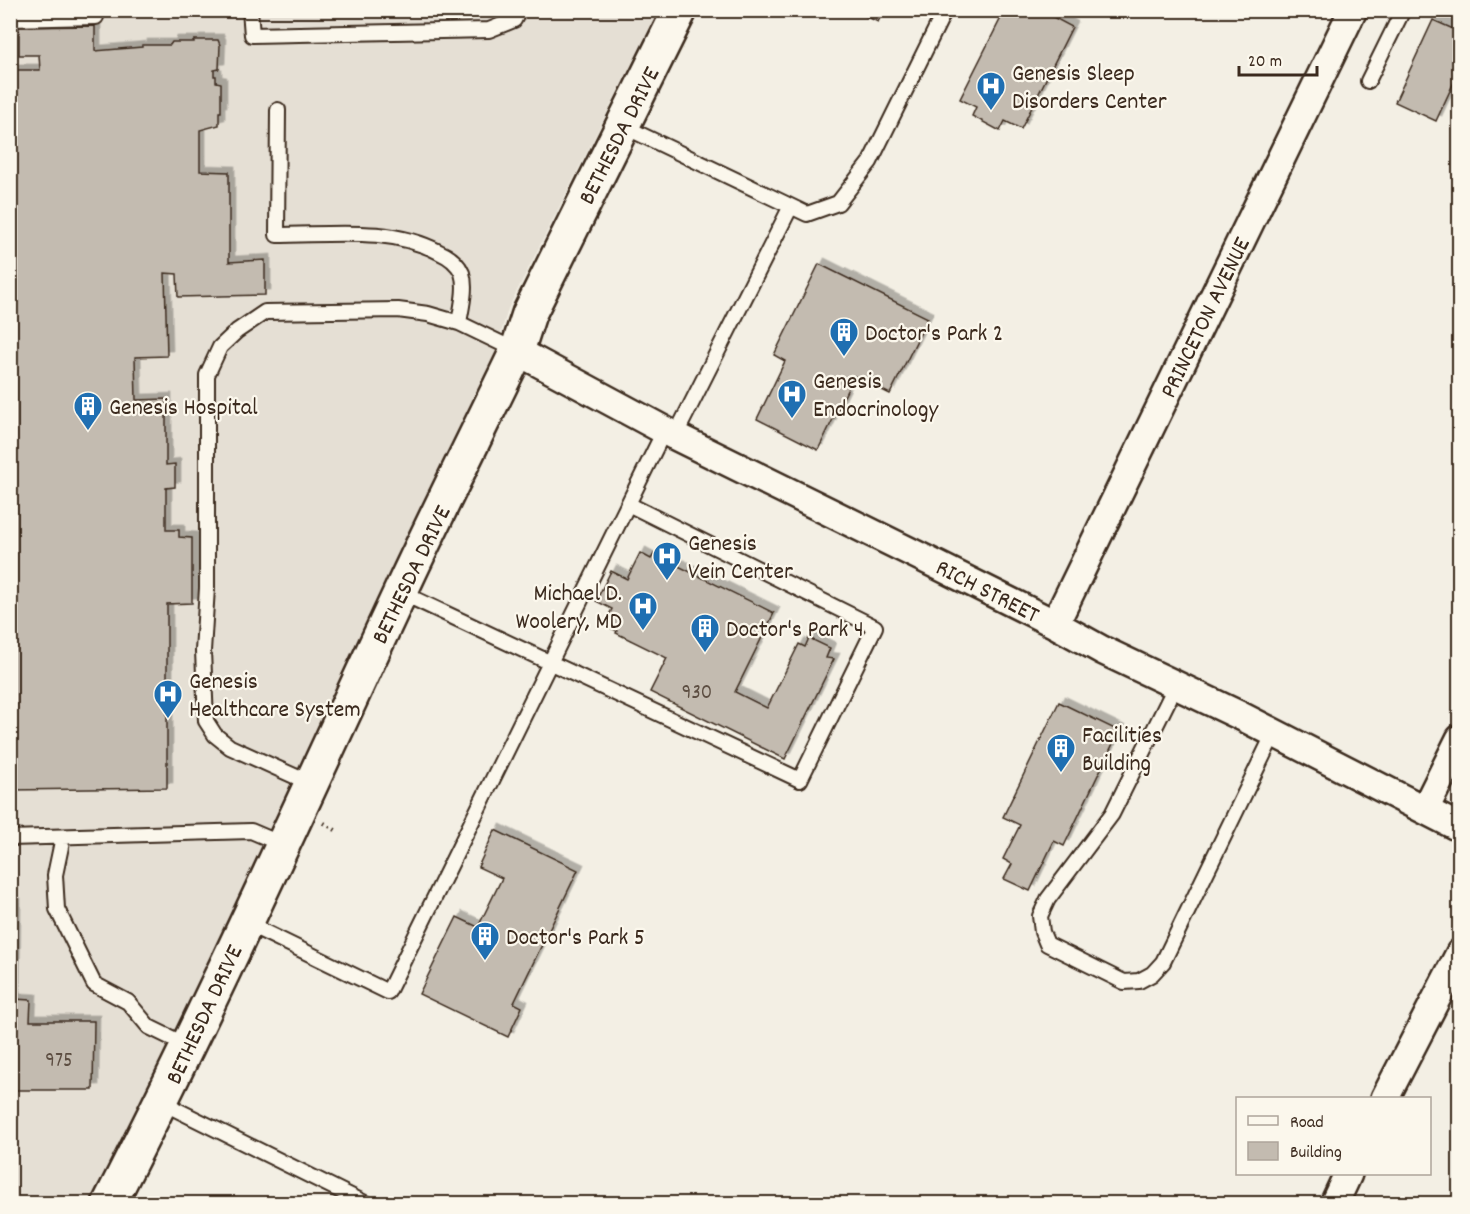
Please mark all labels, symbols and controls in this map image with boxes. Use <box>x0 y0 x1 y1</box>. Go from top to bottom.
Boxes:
scale bar <box>1239 39 1317 77</box>
text: 20 m <box>1248 50 1282 75</box>
place label: Genesis Sleep Disorders Center <box>1012 58 1167 120</box>
street label: BETHESDA DRIVE <box>571 61 670 211</box>
hospital icon: Genesis Sleep Disorders Center <box>975 70 1007 112</box>
street label: PRINCETON AVENUE <box>1153 232 1260 405</box>
building icon: Doctor's Park 2 <box>828 316 860 358</box>
place label: Doctor's Park 2 <box>865 318 1003 352</box>
place label: Genesis Endocrinology <box>813 366 940 428</box>
hospital icon: Genesis Endocrinology <box>776 378 808 420</box>
building icon: Genesis Hospital <box>72 390 104 432</box>
place label: Genesis Hospital <box>109 392 258 426</box>
street label: BETHESDA DRIVE <box>364 500 461 650</box>
place label: Genesis Vein Center <box>688 528 793 590</box>
hospital icon: Genesis Vein Center <box>651 540 683 582</box>
street label: RICH STREET <box>929 552 1045 633</box>
place label: Michael D. Woolery, MD <box>515 578 622 640</box>
hospital icon: Michael D. Woolery, MD <box>627 590 659 632</box>
building icon: Doctor's Park 4 <box>689 612 721 654</box>
place label: Doctor's Park 4 <box>726 614 864 648</box>
place label: Genesis Healthcare System <box>189 666 361 728</box>
hospital icon: Genesis Healthcare System <box>152 678 184 720</box>
house number: 930 <box>682 679 712 709</box>
place label: Facilities Building <box>1082 720 1162 782</box>
building icon: Facilities Building <box>1045 732 1077 774</box>
building icon: Doctor's Park 5 <box>469 920 501 962</box>
place label: Doctor's Park 5 <box>506 922 645 956</box>
street label: BETHESDA DRIVE <box>158 940 253 1091</box>
house number: 975 <box>45 1047 73 1077</box>
legend <box>1236 1097 1431 1175</box>
text: Road <box>1290 1111 1324 1136</box>
text: Building <box>1290 1141 1342 1166</box>

